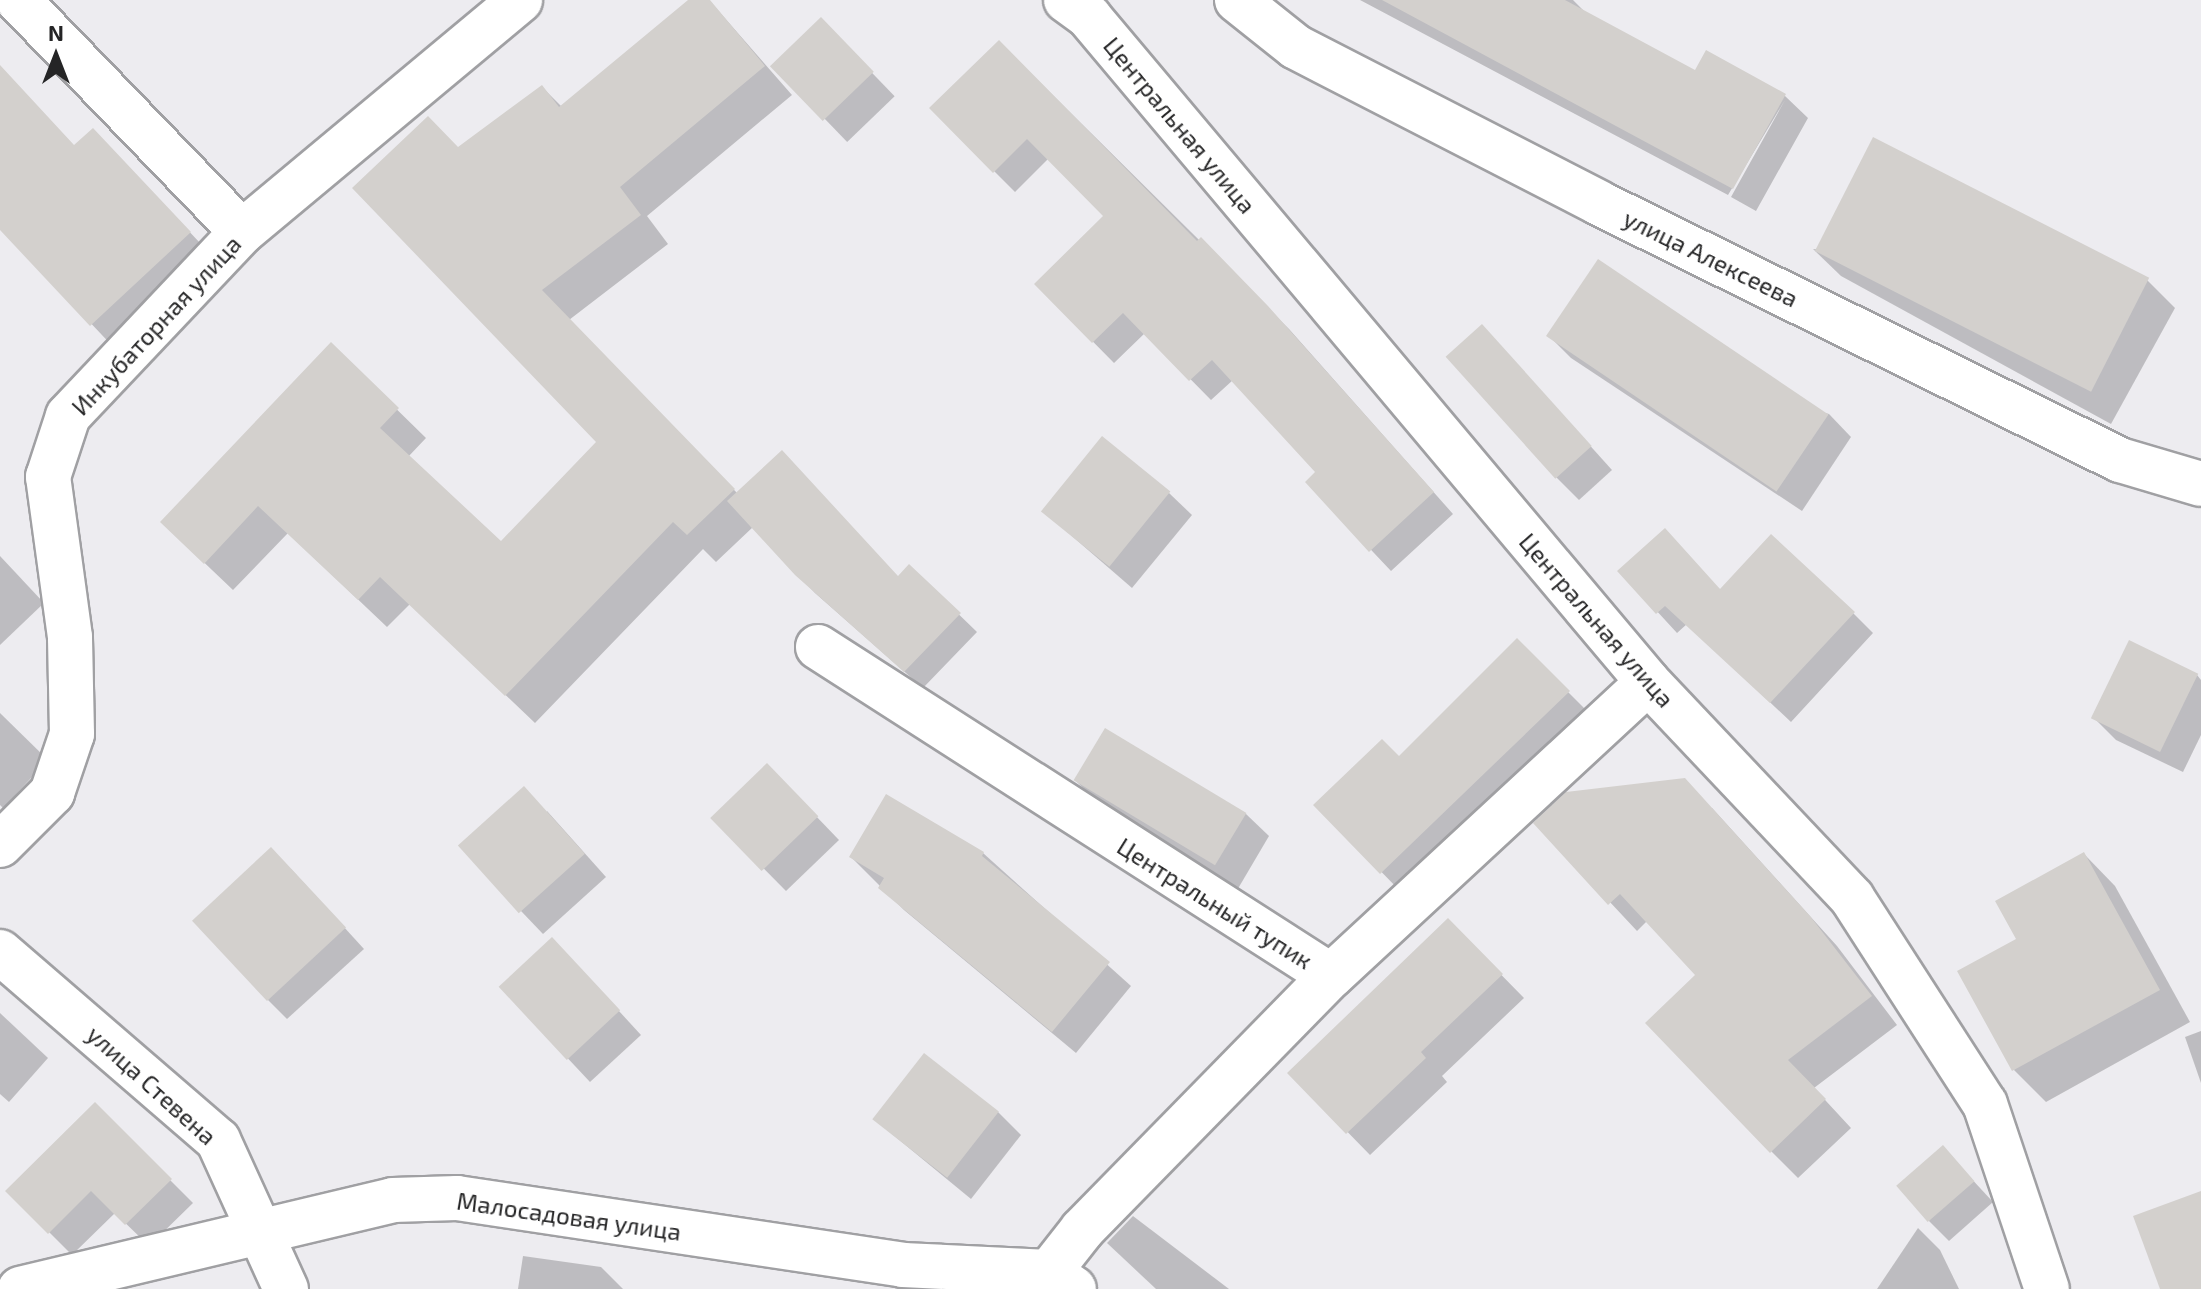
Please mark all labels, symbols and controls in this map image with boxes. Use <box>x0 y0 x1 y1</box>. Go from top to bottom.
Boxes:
north arrow <box>16 16 96 96</box>
text: N <box>48 19 64 45</box>
street label: Центральная улица <box>1098 31 1262 219</box>
street label: улица Алексеева <box>1619 203 1803 313</box>
street label: Инкубаторная улица <box>65 229 247 421</box>
street label: Центральная улица <box>1514 527 1680 713</box>
street label: Центральный тупик <box>1112 831 1318 975</box>
street label: улица Стевена <box>81 1019 223 1151</box>
street label: Малосадовая улица <box>455 1186 683 1246</box>

